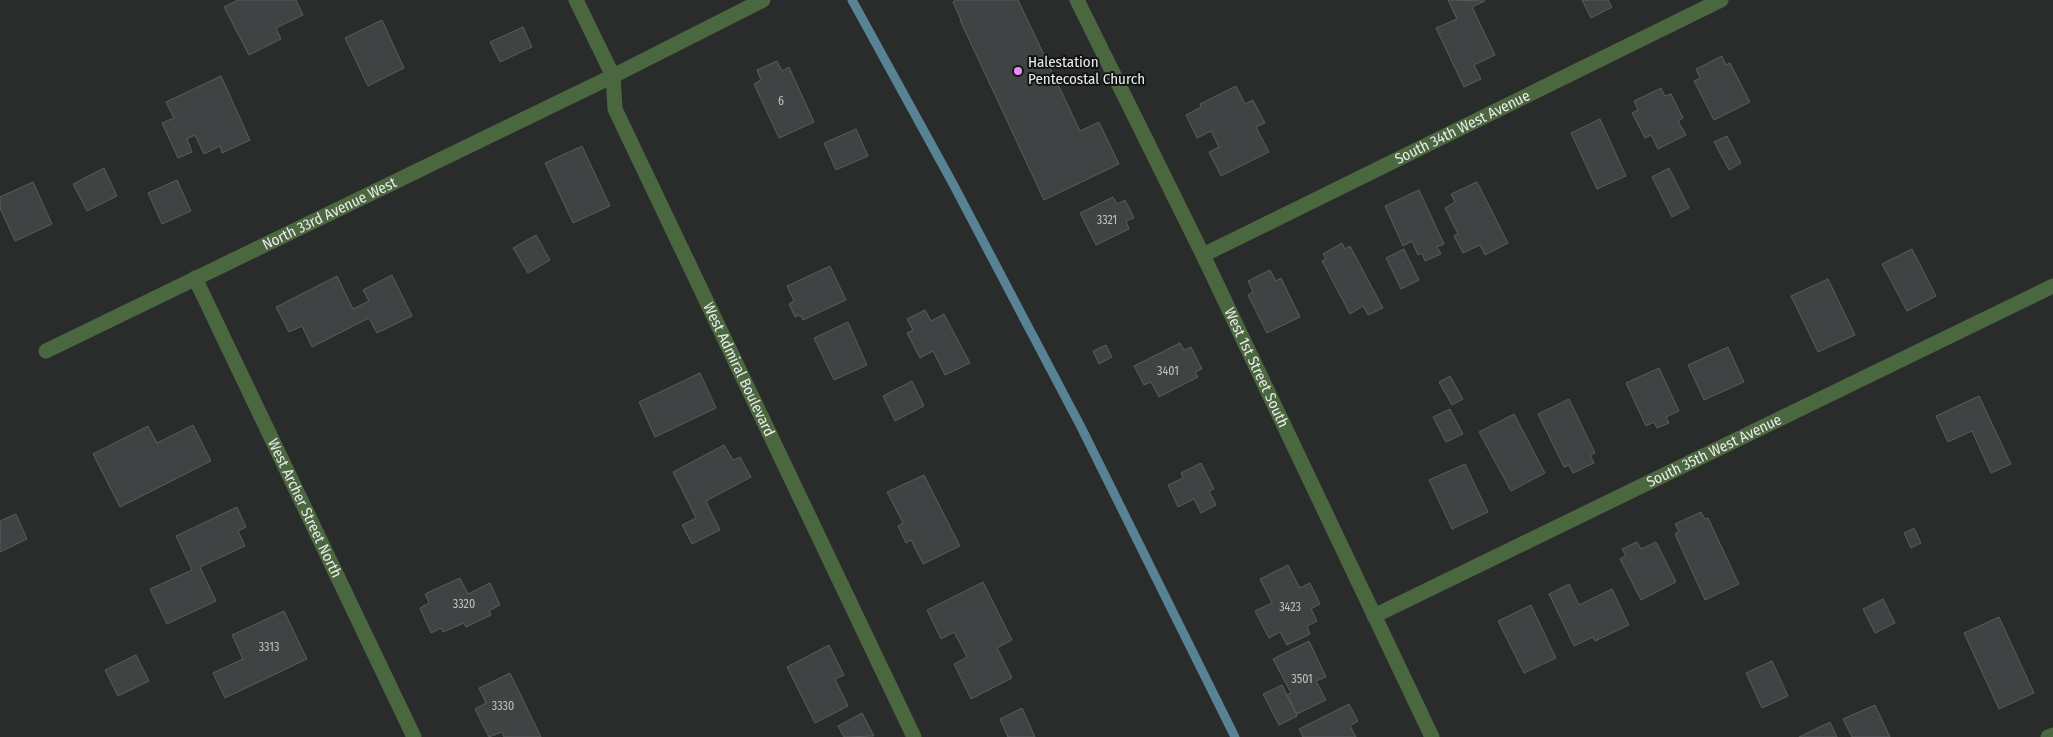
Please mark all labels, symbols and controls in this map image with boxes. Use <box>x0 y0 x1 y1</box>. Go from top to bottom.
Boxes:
place label: Halestation Pentecostal Church <box>1028 53 1145 88</box>
marker: Halestation Pentecostal Church <box>1012 65 1024 77</box>
street label: South 34th West Avenue <box>1392 87 1533 168</box>
house number: 6 <box>778 94 784 108</box>
street label: North 33rd Avenue West <box>259 173 400 254</box>
house number: 3321 <box>1097 213 1117 227</box>
street label: West Admiral Boulevard <box>699 300 778 439</box>
street label: West 1st Street South <box>1220 305 1293 430</box>
house number: 3401 <box>1157 364 1179 378</box>
street label: South 35th West Avenue <box>1644 410 1784 491</box>
street label: West Archer Street North <box>264 436 346 581</box>
house number: 3320 <box>453 597 475 611</box>
house number: 3423 <box>1279 600 1301 614</box>
house number: 3313 <box>259 640 279 654</box>
house number: 3501 <box>1291 672 1313 686</box>
house number: 3330 <box>492 699 514 713</box>

